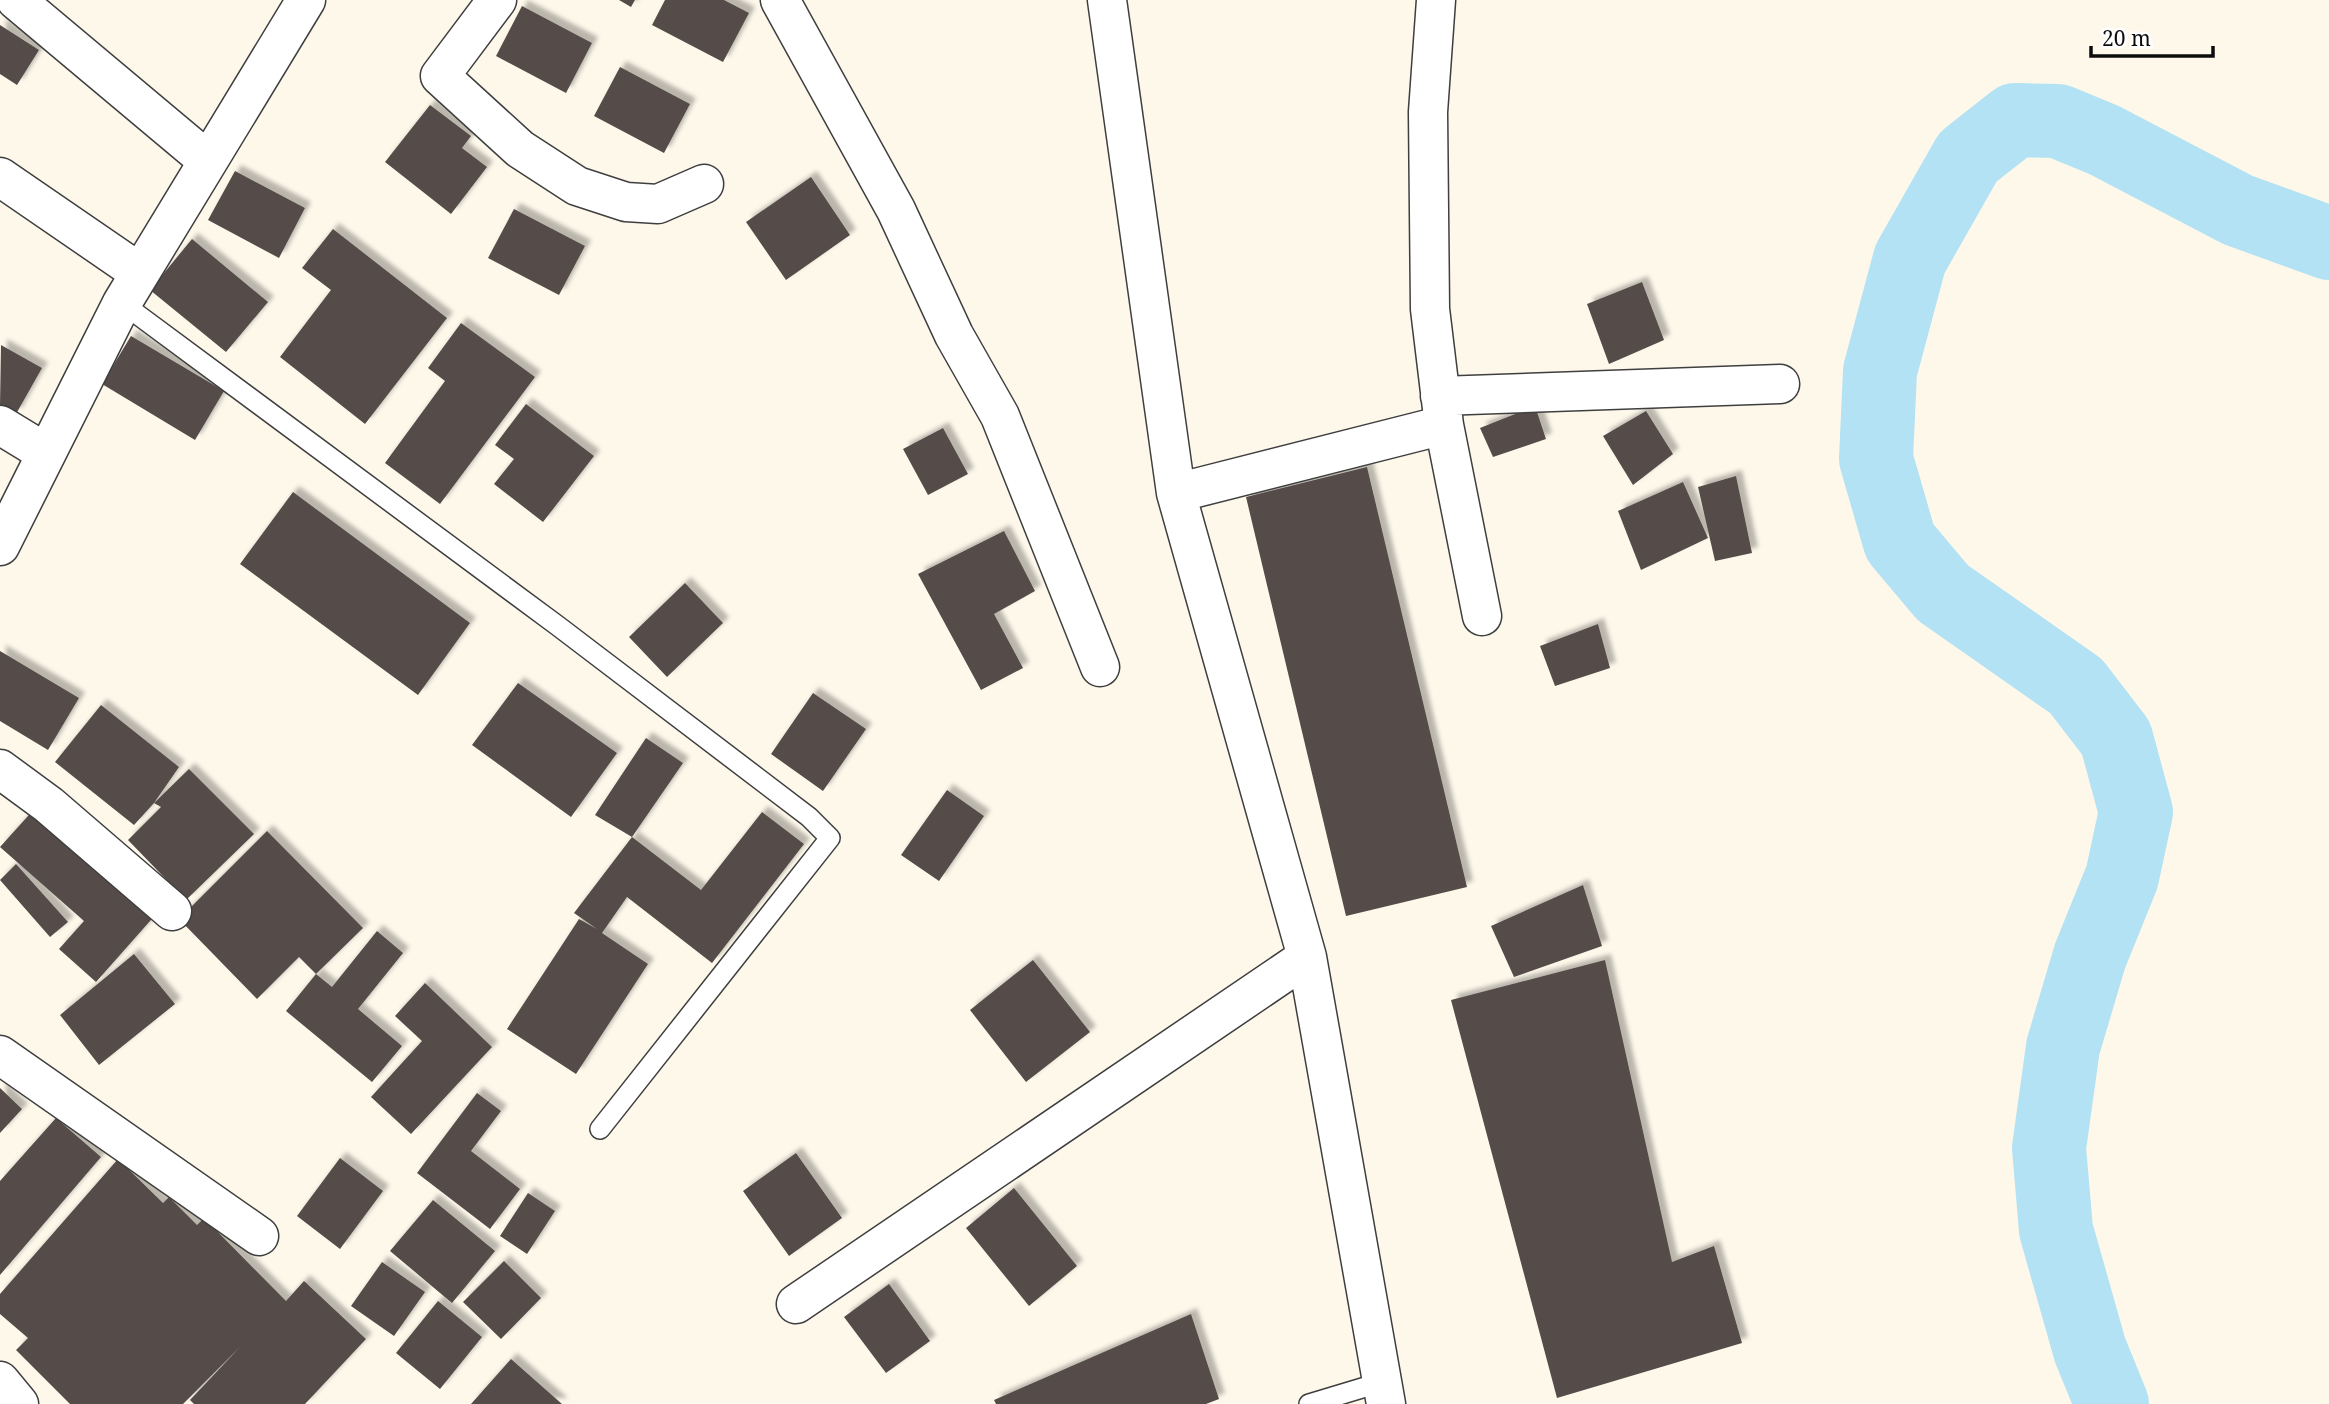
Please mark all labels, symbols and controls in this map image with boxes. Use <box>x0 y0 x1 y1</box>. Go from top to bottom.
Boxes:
scale bar <box>2091 14 2214 58</box>
text: 20 m <box>2102 24 2151 52</box>

